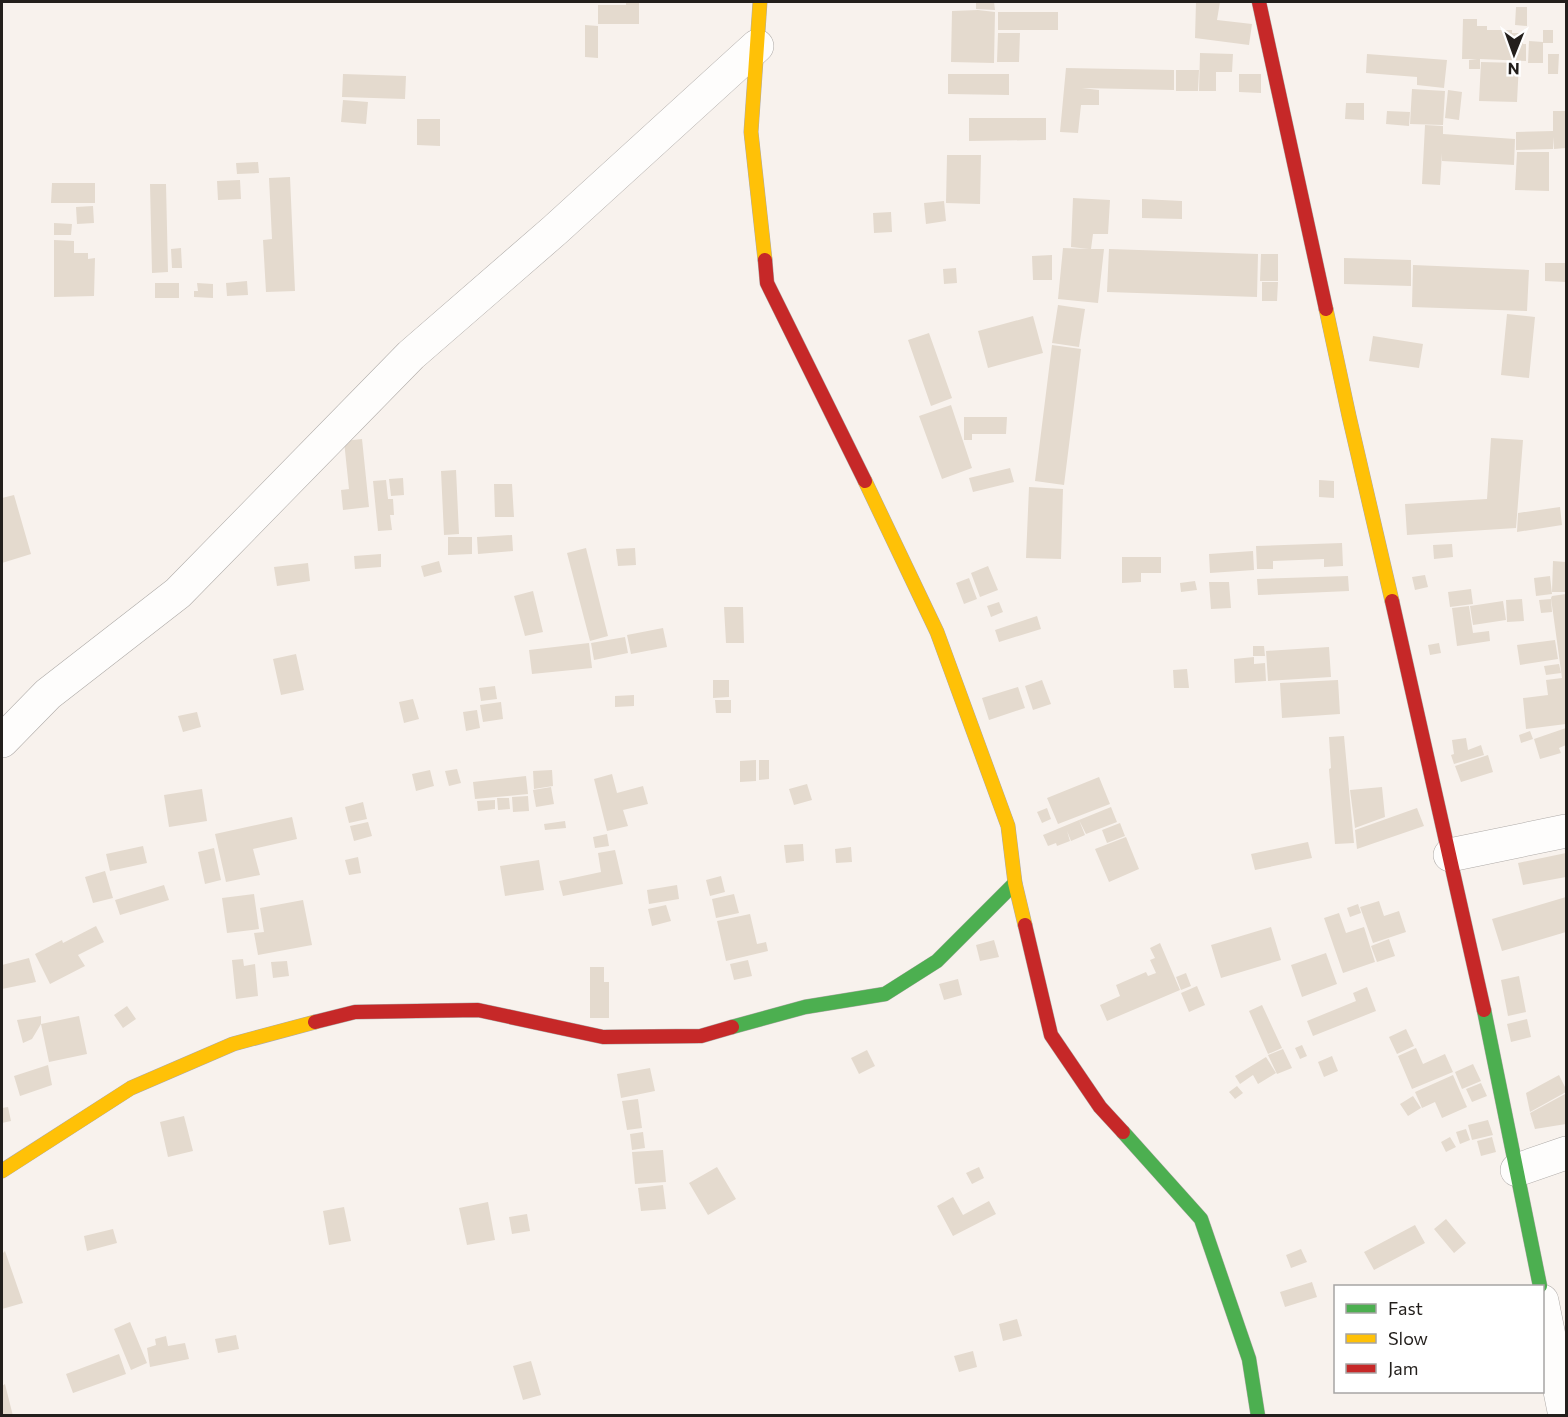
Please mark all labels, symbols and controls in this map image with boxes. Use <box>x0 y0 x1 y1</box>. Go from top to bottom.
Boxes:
north arrow <box>1484 24 1544 84</box>
text: N <box>1508 60 1520 79</box>
legend <box>1334 1285 1544 1393</box>
text: Fast <box>1388 1297 1423 1319</box>
text: Slow <box>1388 1327 1428 1349</box>
text: Jam <box>1388 1357 1418 1379</box>

